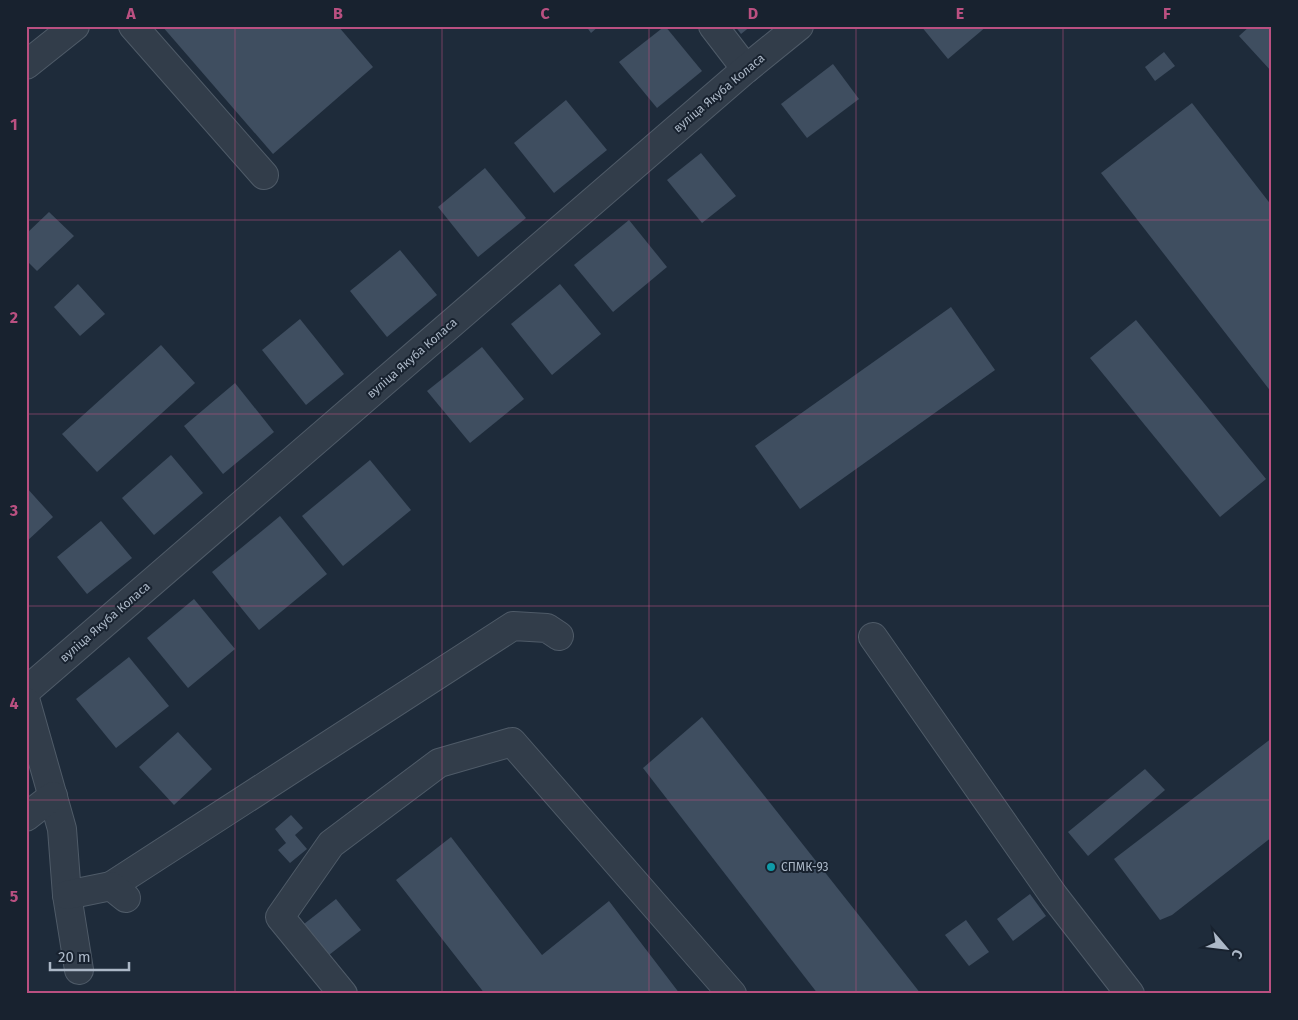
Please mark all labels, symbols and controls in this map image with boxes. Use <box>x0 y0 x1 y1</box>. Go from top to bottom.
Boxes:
text: A <box>125 4 136 23</box>
text: B <box>333 4 343 23</box>
text: C <box>540 4 550 23</box>
text: D <box>748 4 758 23</box>
text: E <box>956 4 964 23</box>
text: F <box>1163 4 1171 23</box>
street label: вуліца Якуба Коласа <box>671 51 767 135</box>
text: 1 <box>10 115 18 134</box>
text: 2 <box>10 308 18 327</box>
street label: вуліца Якуба Коласа <box>364 315 460 401</box>
text: 3 <box>9 501 18 520</box>
street label: вуліца Якуба Коласа <box>57 579 153 665</box>
text: 4 <box>9 694 19 713</box>
place label: СПМК-93 <box>781 860 829 874</box>
marker: СПМК-93 <box>765 861 777 873</box>
text: 5 <box>10 887 19 906</box>
north arrow <box>1200 922 1250 972</box>
scale bar <box>50 940 129 972</box>
text: С <box>1228 946 1246 961</box>
text: 20 m <box>58 948 91 966</box>

